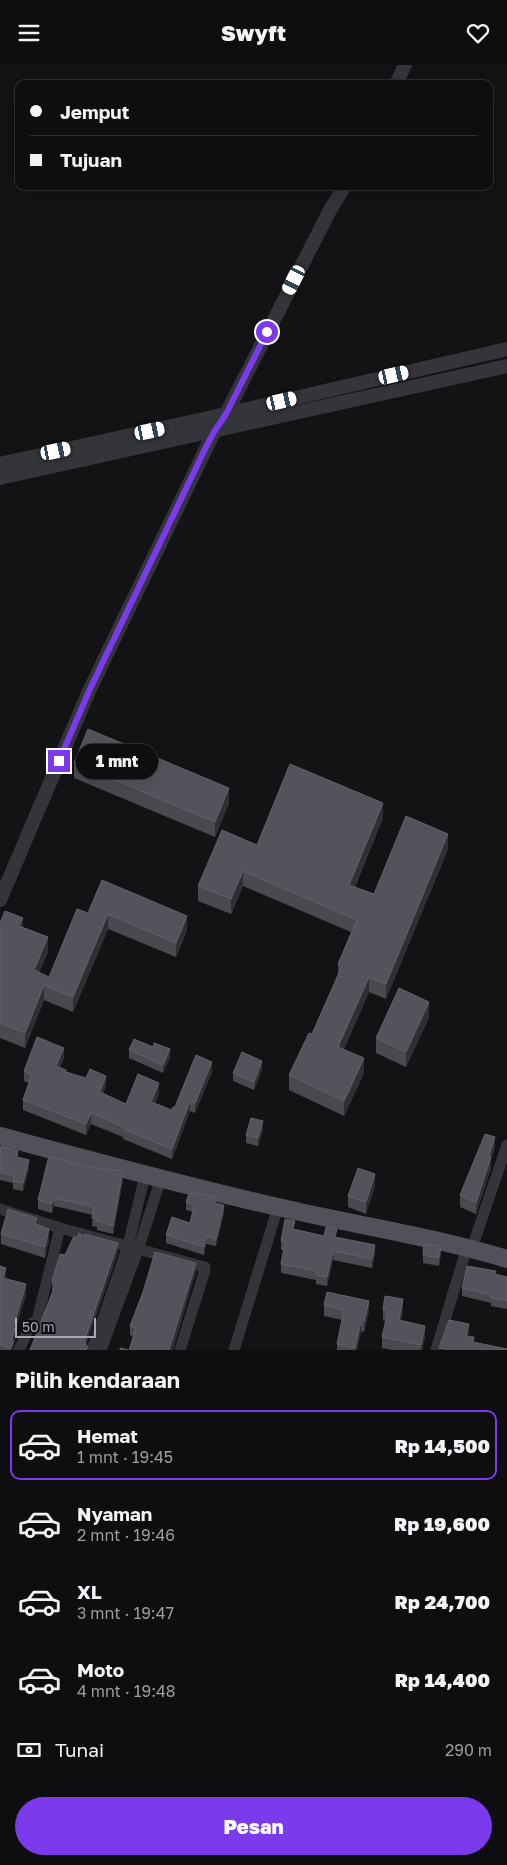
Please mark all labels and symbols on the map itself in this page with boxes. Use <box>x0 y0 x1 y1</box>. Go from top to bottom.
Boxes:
car <box>280 263 307 297</box>
route start <box>256 321 278 343</box>
car <box>377 364 410 386</box>
car <box>265 390 298 412</box>
car <box>133 421 166 441</box>
car <box>39 441 72 461</box>
callout: 1 mnt <box>76 743 159 779</box>
route end <box>48 750 70 772</box>
scale bar <box>15 1315 96 1338</box>

